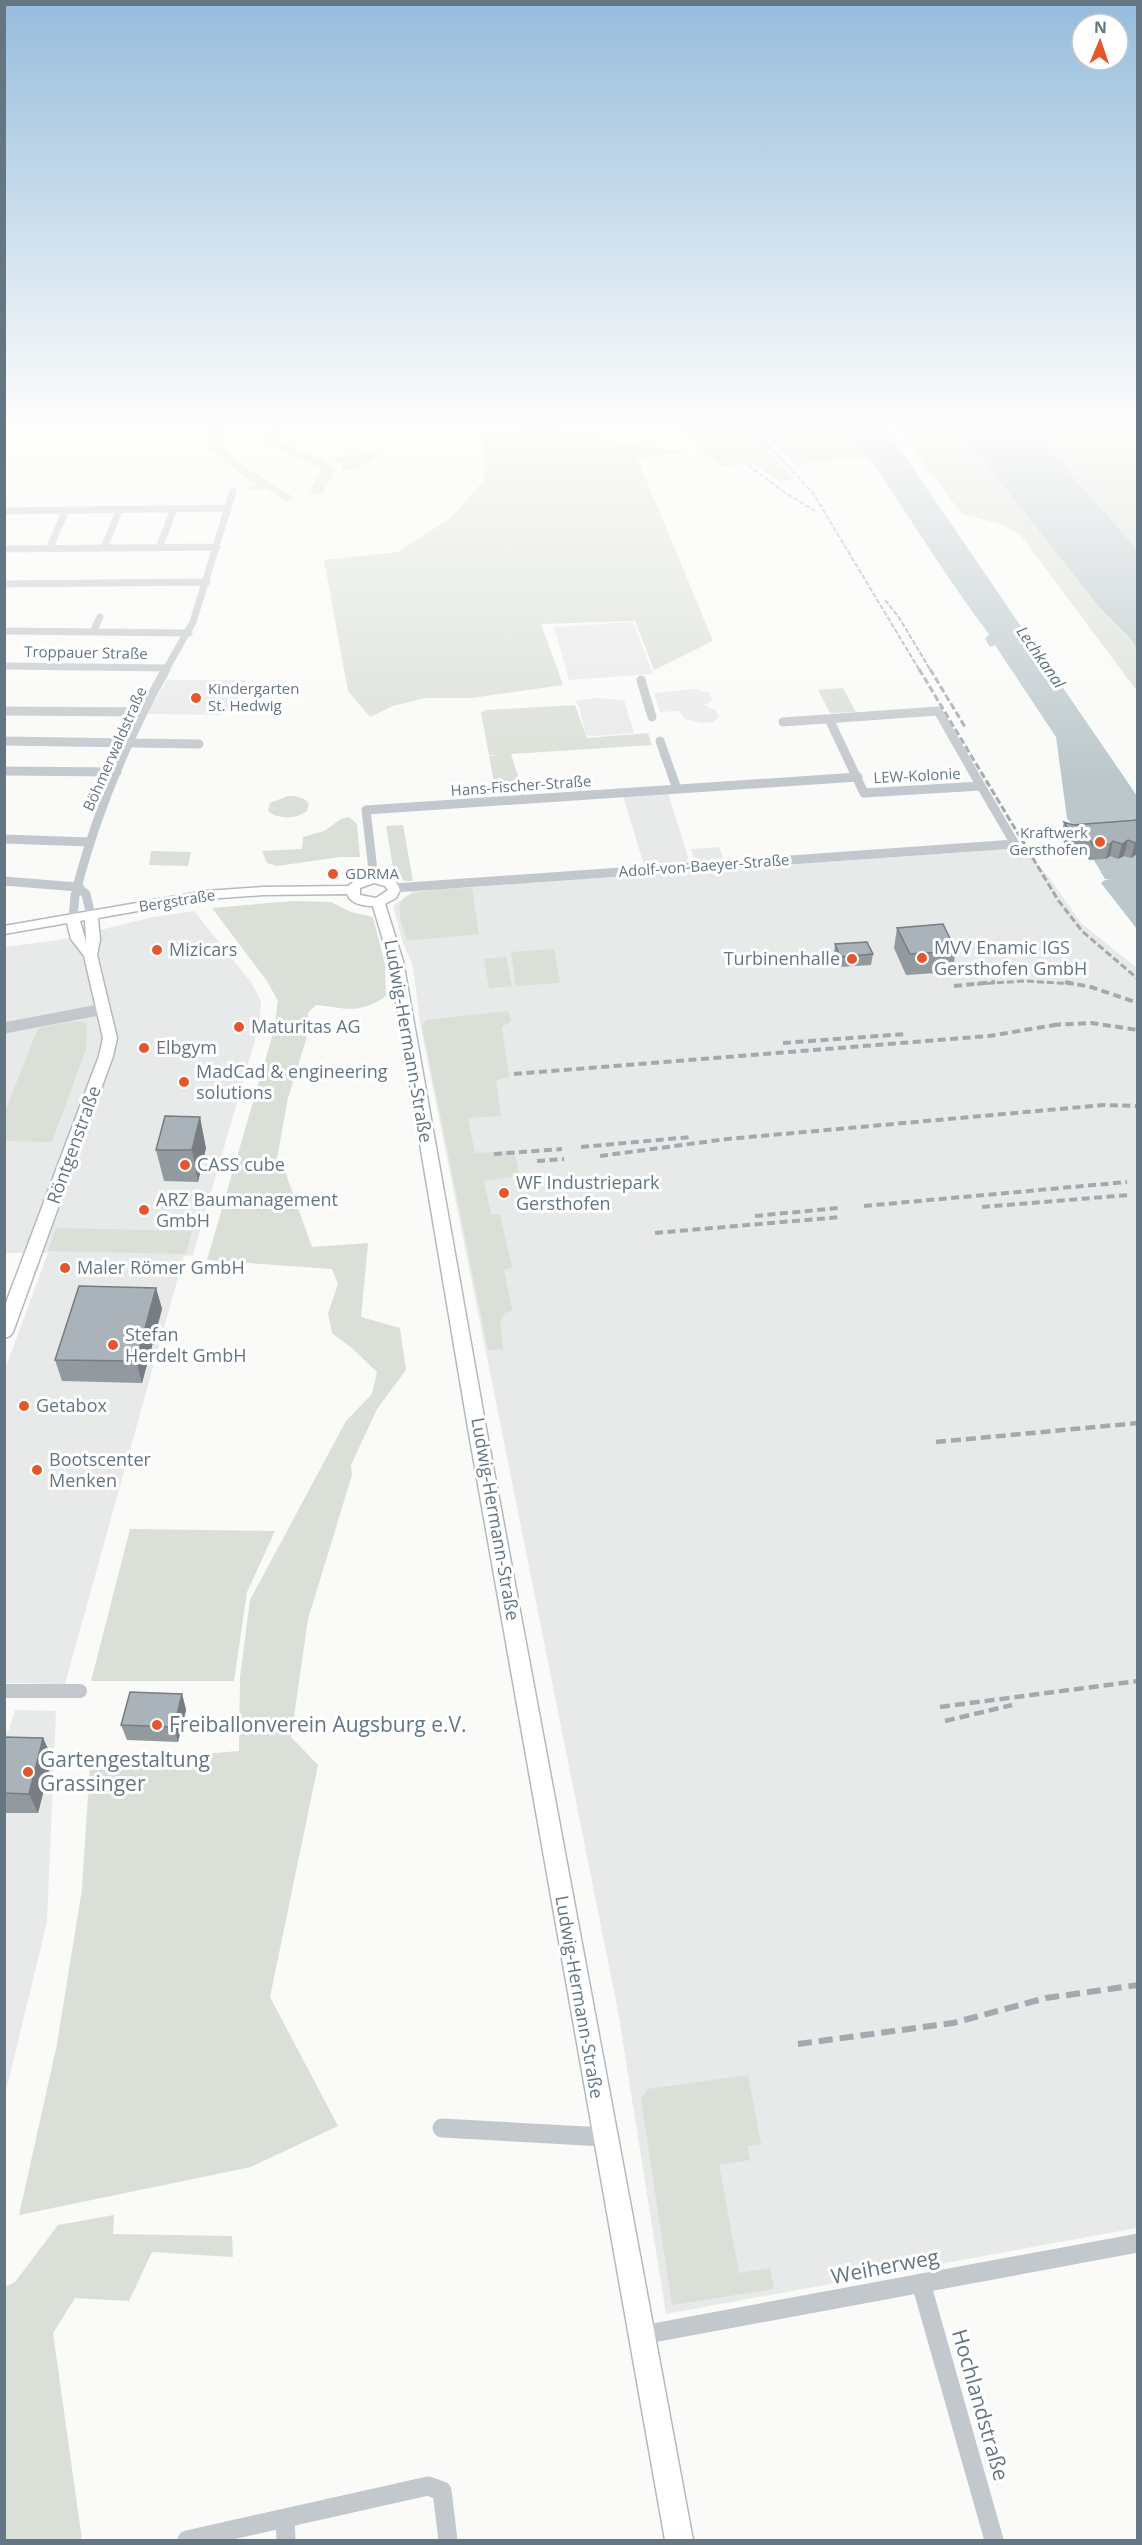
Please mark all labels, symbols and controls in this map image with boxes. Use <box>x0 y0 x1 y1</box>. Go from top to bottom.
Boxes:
north arrow <box>1070 12 1130 72</box>
text: N <box>1094 16 1107 38</box>
water label: Lechkanal <box>1012 621 1071 693</box>
street label: Troppauer Straße <box>24 641 148 663</box>
place label: Kindergarten St. Hedwig <box>208 678 299 715</box>
street label: Böhmerwaldstraße <box>78 683 150 814</box>
marker: Kindergarten St. Hedwig <box>189 691 203 705</box>
street label: LEW-Kolonie <box>873 763 961 787</box>
street label: Hans-Fischer-Straße <box>450 770 592 800</box>
place label: Kraftwerk Gersthofen <box>1009 822 1088 859</box>
marker: Kraftwerk Gersthofen <box>1093 835 1107 849</box>
street label: Adolf-von-Baeyer-Straße <box>618 849 790 881</box>
place label: GDRMA <box>345 863 400 883</box>
marker: GDRMA <box>326 867 340 881</box>
street label: Bergstraße <box>137 884 216 916</box>
place label: MVV Enamic IGS Gersthofen GmbH <box>934 935 1087 980</box>
place label: Mizicars <box>169 937 237 961</box>
street label: Ludwig-Hermann-Straße <box>379 937 439 1144</box>
marker: Mizicars <box>150 943 164 957</box>
place label: Turbinenhalle <box>724 946 840 970</box>
marker: MVV Enamic IGS Gersthofen GmbH <box>915 951 929 965</box>
marker: Turbinenhalle <box>845 952 859 966</box>
place label: Maturitas AG <box>251 1014 361 1038</box>
marker: Maturitas AG <box>232 1020 246 1034</box>
place label: Elbgym <box>156 1035 217 1059</box>
marker: Elbgym <box>137 1041 151 1055</box>
place label: MadCad & engineering solutions <box>196 1059 388 1104</box>
marker: MadCad & engineering solutions <box>177 1075 191 1089</box>
street label: Röntgenstraße <box>41 1082 106 1207</box>
place label: CASS cube <box>197 1152 285 1176</box>
marker: CASS cube <box>178 1158 192 1172</box>
place label: WF Industriepark Gersthofen <box>516 1170 660 1215</box>
marker: WF Industriepark Gersthofen <box>497 1186 511 1200</box>
place label: ARZ Baumanagement GmbH <box>156 1187 338 1232</box>
marker: ARZ Baumanagement GmbH <box>137 1203 151 1217</box>
place label: Maler Römer GmbH <box>77 1255 245 1279</box>
marker: Maler Römer GmbH <box>58 1261 72 1275</box>
place label: Stefan Herdelt GmbH <box>125 1322 247 1367</box>
marker: Stefan Herdelt GmbH <box>106 1338 120 1352</box>
place label: Getabox <box>36 1393 107 1417</box>
marker: Getabox <box>17 1399 31 1413</box>
street label: Ludwig-Hermann-Straße <box>466 1415 526 1622</box>
place label: Bootscenter Menken <box>49 1447 152 1492</box>
marker: Bootscenter Menken <box>30 1463 44 1477</box>
place label: Freiballonverein Augsburg e.V. <box>169 1710 467 1738</box>
marker: Freiballonverein Augsburg e.V. <box>150 1718 164 1732</box>
place label: Gartengestaltung Grassinger <box>40 1745 210 1797</box>
marker: Gartengestaltung Grassinger <box>21 1765 35 1779</box>
street label: Ludwig-Hermann-Straße <box>550 1893 610 2100</box>
street label: Weiherweg <box>829 2242 941 2290</box>
street label: Hochlandstraße <box>946 2326 1016 2484</box>

